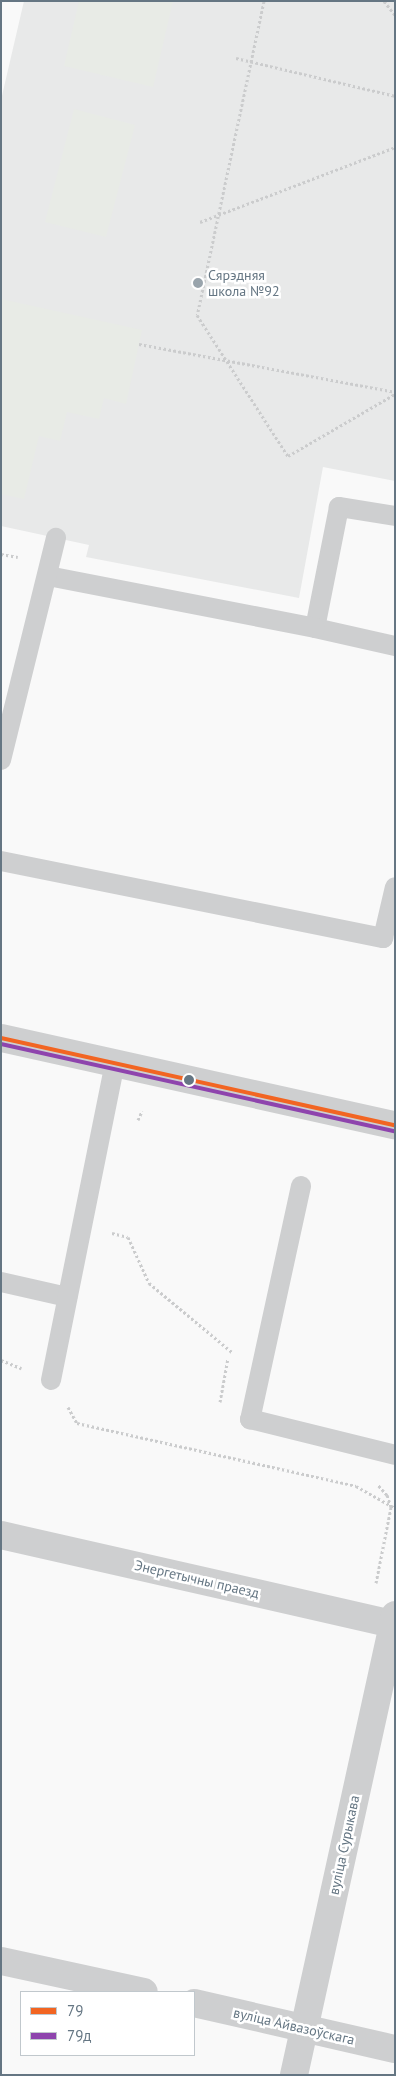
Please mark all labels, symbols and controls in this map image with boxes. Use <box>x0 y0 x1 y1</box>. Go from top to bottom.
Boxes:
place label: Сярэдняя школа №92 <box>208 267 280 300</box>
marker: Сярэдняя школа №92 <box>192 277 204 289</box>
unlabelled marker <box>184 1075 194 1085</box>
street label: Энергетычны праезд <box>133 1556 261 1602</box>
street label: вуліца Сурыкава <box>325 1794 363 1896</box>
legend <box>20 1991 195 2056</box>
text: 79 <box>67 2001 83 2020</box>
street label: вуліца Айвазоўскага <box>232 2004 356 2048</box>
text: 79д <box>67 2026 91 2045</box>

